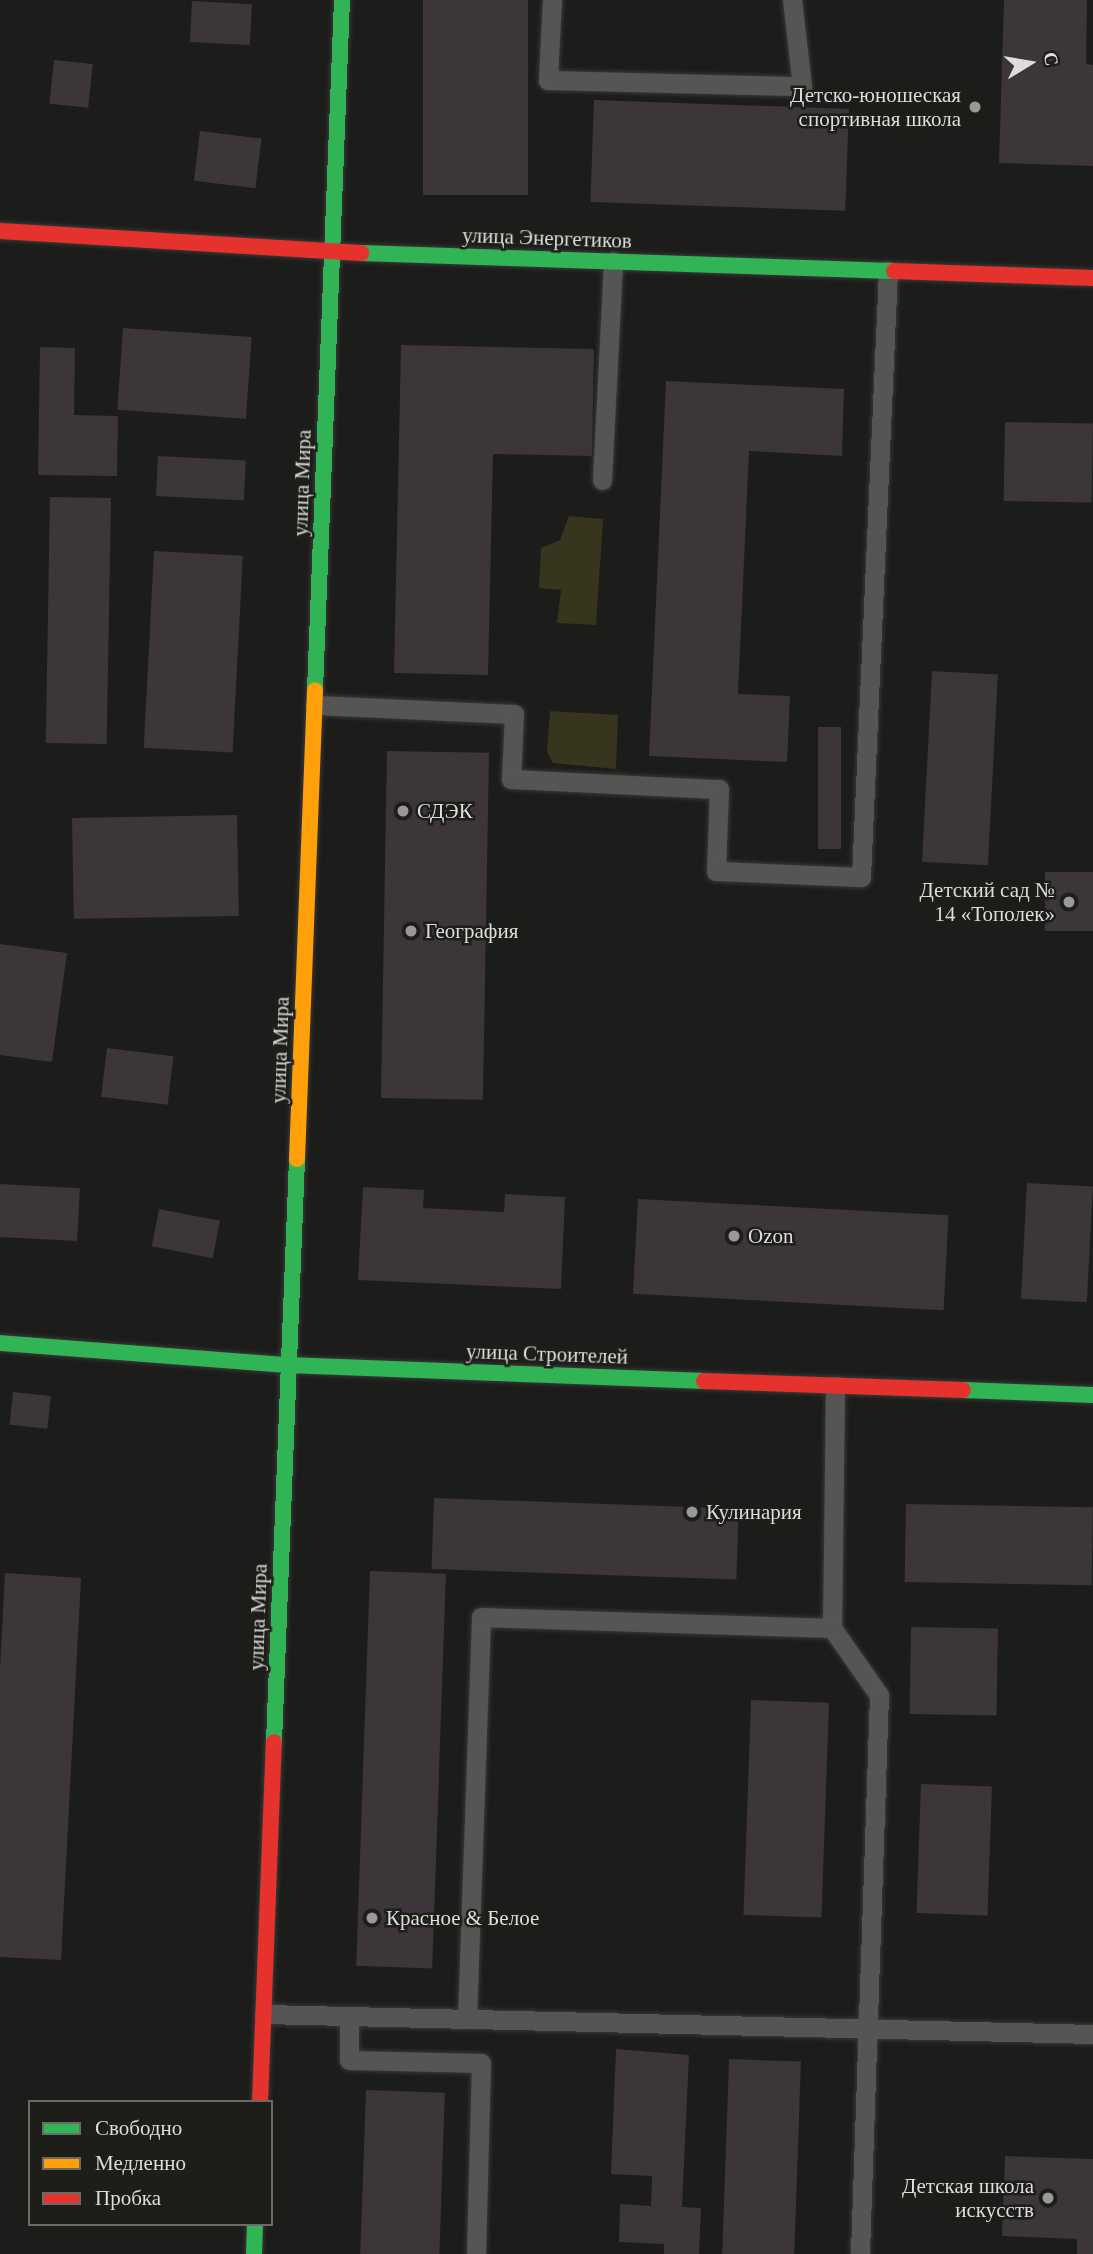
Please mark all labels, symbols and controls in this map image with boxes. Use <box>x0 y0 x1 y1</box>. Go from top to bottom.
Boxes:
north arrow <box>995 28 1065 98</box>
text: С <box>1039 50 1063 68</box>
place label: Детско-юношеская спортивная школа <box>790 82 961 132</box>
marker: Детско-юношеская спортивная школа <box>967 99 983 115</box>
street label: улица Энергетиков <box>462 222 632 254</box>
street label: улица Мира <box>288 429 316 537</box>
place label: СДЭК <box>417 798 473 824</box>
marker: СДЭК <box>395 803 411 819</box>
place label: Детский сад № 14 «Тополек» <box>920 877 1055 927</box>
marker: Детский сад № 14 «Тополек» <box>1061 894 1077 910</box>
place label: География <box>425 918 518 944</box>
marker: География <box>403 923 419 939</box>
street label: улица Мира <box>266 996 294 1104</box>
place label: Ozon <box>748 1223 793 1249</box>
marker: Ozon <box>726 1228 742 1244</box>
street label: улица Строителей <box>466 1339 628 1369</box>
place label: Кулинария <box>706 1499 802 1525</box>
marker: Кулинария <box>684 1504 700 1520</box>
street label: улица Мира <box>244 1563 272 1671</box>
place label: Красное & Белое <box>386 1905 539 1931</box>
marker: Красное & Белое <box>364 1910 380 1926</box>
legend <box>28 2100 273 2226</box>
text: Свободно <box>95 2116 182 2140</box>
text: Медленно <box>95 2151 186 2175</box>
place label: Детская школа искусств <box>902 2173 1034 2223</box>
text: Пробка <box>95 2186 161 2210</box>
marker: Детская школа искусств <box>1040 2190 1056 2206</box>

